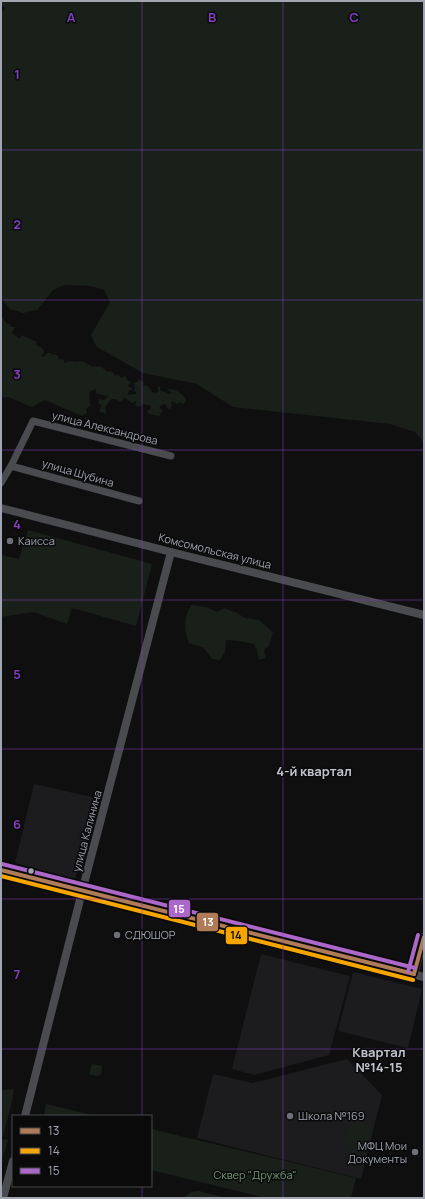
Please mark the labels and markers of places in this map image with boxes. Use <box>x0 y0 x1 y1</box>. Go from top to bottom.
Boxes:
place label: Каисса <box>18 533 55 548</box>
marker: Каисса <box>5 536 15 546</box>
unlabelled marker <box>26 866 36 876</box>
place label: СДЮШОР <box>125 927 176 942</box>
marker: СДЮШОР <box>112 930 122 940</box>
place label: Школа №169 <box>298 1108 365 1123</box>
marker: Школа №169 <box>285 1111 295 1121</box>
place label: МФЦ Мои Документы <box>348 1138 407 1166</box>
marker: МФЦ Мои Документы <box>410 1147 420 1157</box>

